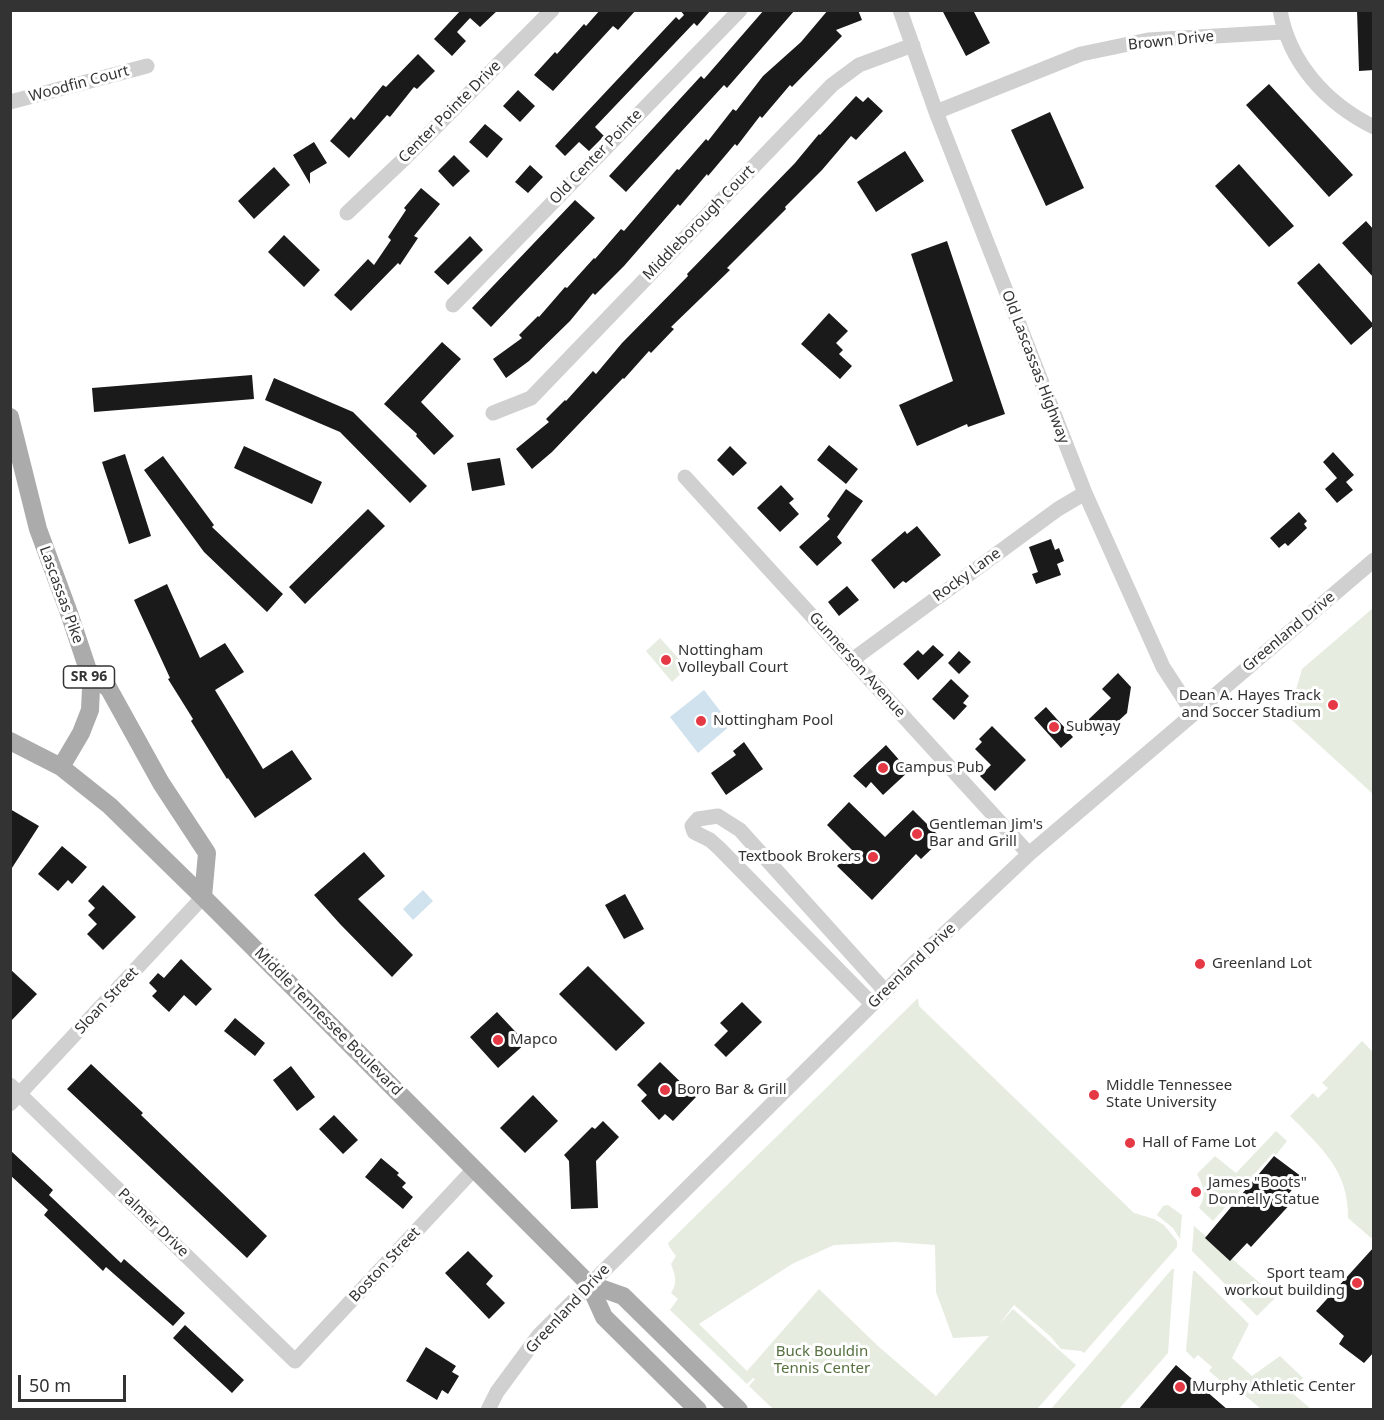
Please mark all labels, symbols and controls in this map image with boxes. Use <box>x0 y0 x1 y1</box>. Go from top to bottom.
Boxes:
street label: Brown Drive <box>1127 28 1215 54</box>
street label: Center Pointe Drive <box>395 57 505 167</box>
street label: Woodfin Court <box>27 62 131 106</box>
street label: Old Center Pointe <box>546 106 646 208</box>
street label: Middleborough Court <box>640 162 758 284</box>
street label: Old Lascassas Highway <box>997 288 1073 446</box>
street label: Lascassas Pike <box>35 544 87 646</box>
street label: Rocky Lane <box>930 544 1004 606</box>
street label: Greenland Drive <box>1239 588 1339 676</box>
street label: Gunnerson Avenue <box>805 609 909 721</box>
place label: Nottingham Volleyball Court <box>678 642 788 677</box>
marker: Nottingham Volleyball Court <box>659 653 673 667</box>
road number: SR 96 <box>64 666 115 688</box>
place label: Dean A. Hayes Track and Soccer Stadium <box>1179 687 1321 722</box>
marker: Dean A. Hayes Track and Soccer Stadium <box>1326 698 1340 712</box>
place label: Nottingham Pool <box>713 712 833 730</box>
marker: Nottingham Pool <box>694 714 708 728</box>
place label: Subway <box>1066 718 1120 736</box>
marker: Subway <box>1047 720 1061 734</box>
place label: Campus Pub <box>895 759 984 777</box>
marker: Campus Pub <box>876 761 890 775</box>
place label: Gentleman Jim's Bar and Grill <box>929 816 1043 851</box>
marker: Gentleman Jim's Bar and Grill <box>910 827 924 841</box>
place label: Textbook Brokers <box>738 848 861 866</box>
marker: Textbook Brokers <box>866 850 880 864</box>
street label: Greenland Drive <box>864 920 960 1012</box>
street label: Middle Tennessee Boulevard <box>250 944 406 1100</box>
place label: Greenland Lot <box>1212 955 1312 973</box>
marker: Greenland Lot <box>1193 957 1207 971</box>
street label: Sloan Street <box>72 964 142 1038</box>
place label: Mapco <box>510 1031 558 1049</box>
marker: Mapco <box>491 1033 505 1047</box>
place label: Middle Tennessee State University <box>1106 1077 1232 1112</box>
place label: Boro Bar & Grill <box>677 1081 787 1099</box>
marker: Boro Bar & Grill <box>658 1083 672 1097</box>
marker: Middle Tennessee State University <box>1087 1088 1101 1102</box>
place label: Hall of Fame Lot <box>1142 1134 1256 1152</box>
marker: Hall of Fame Lot <box>1123 1136 1137 1150</box>
place label: James "Boots" Donnelly Statue <box>1208 1174 1320 1209</box>
street label: Palmer Drive <box>114 1185 192 1261</box>
marker: James "Boots" Donnelly Statue <box>1189 1185 1203 1199</box>
street label: Boston Street <box>346 1224 424 1306</box>
street label: Greenland Drive <box>522 1261 614 1357</box>
place label: Sport team workout building <box>1224 1265 1345 1300</box>
marker: Sport team workout building <box>1350 1276 1364 1290</box>
park label: Buck Bouldin Tennis Center <box>774 1343 870 1378</box>
scale bar <box>21 1363 129 1401</box>
text: 50 m <box>29 1373 71 1397</box>
place label: Murphy Athletic Center <box>1192 1378 1355 1396</box>
marker: Murphy Athletic Center <box>1173 1380 1187 1394</box>

